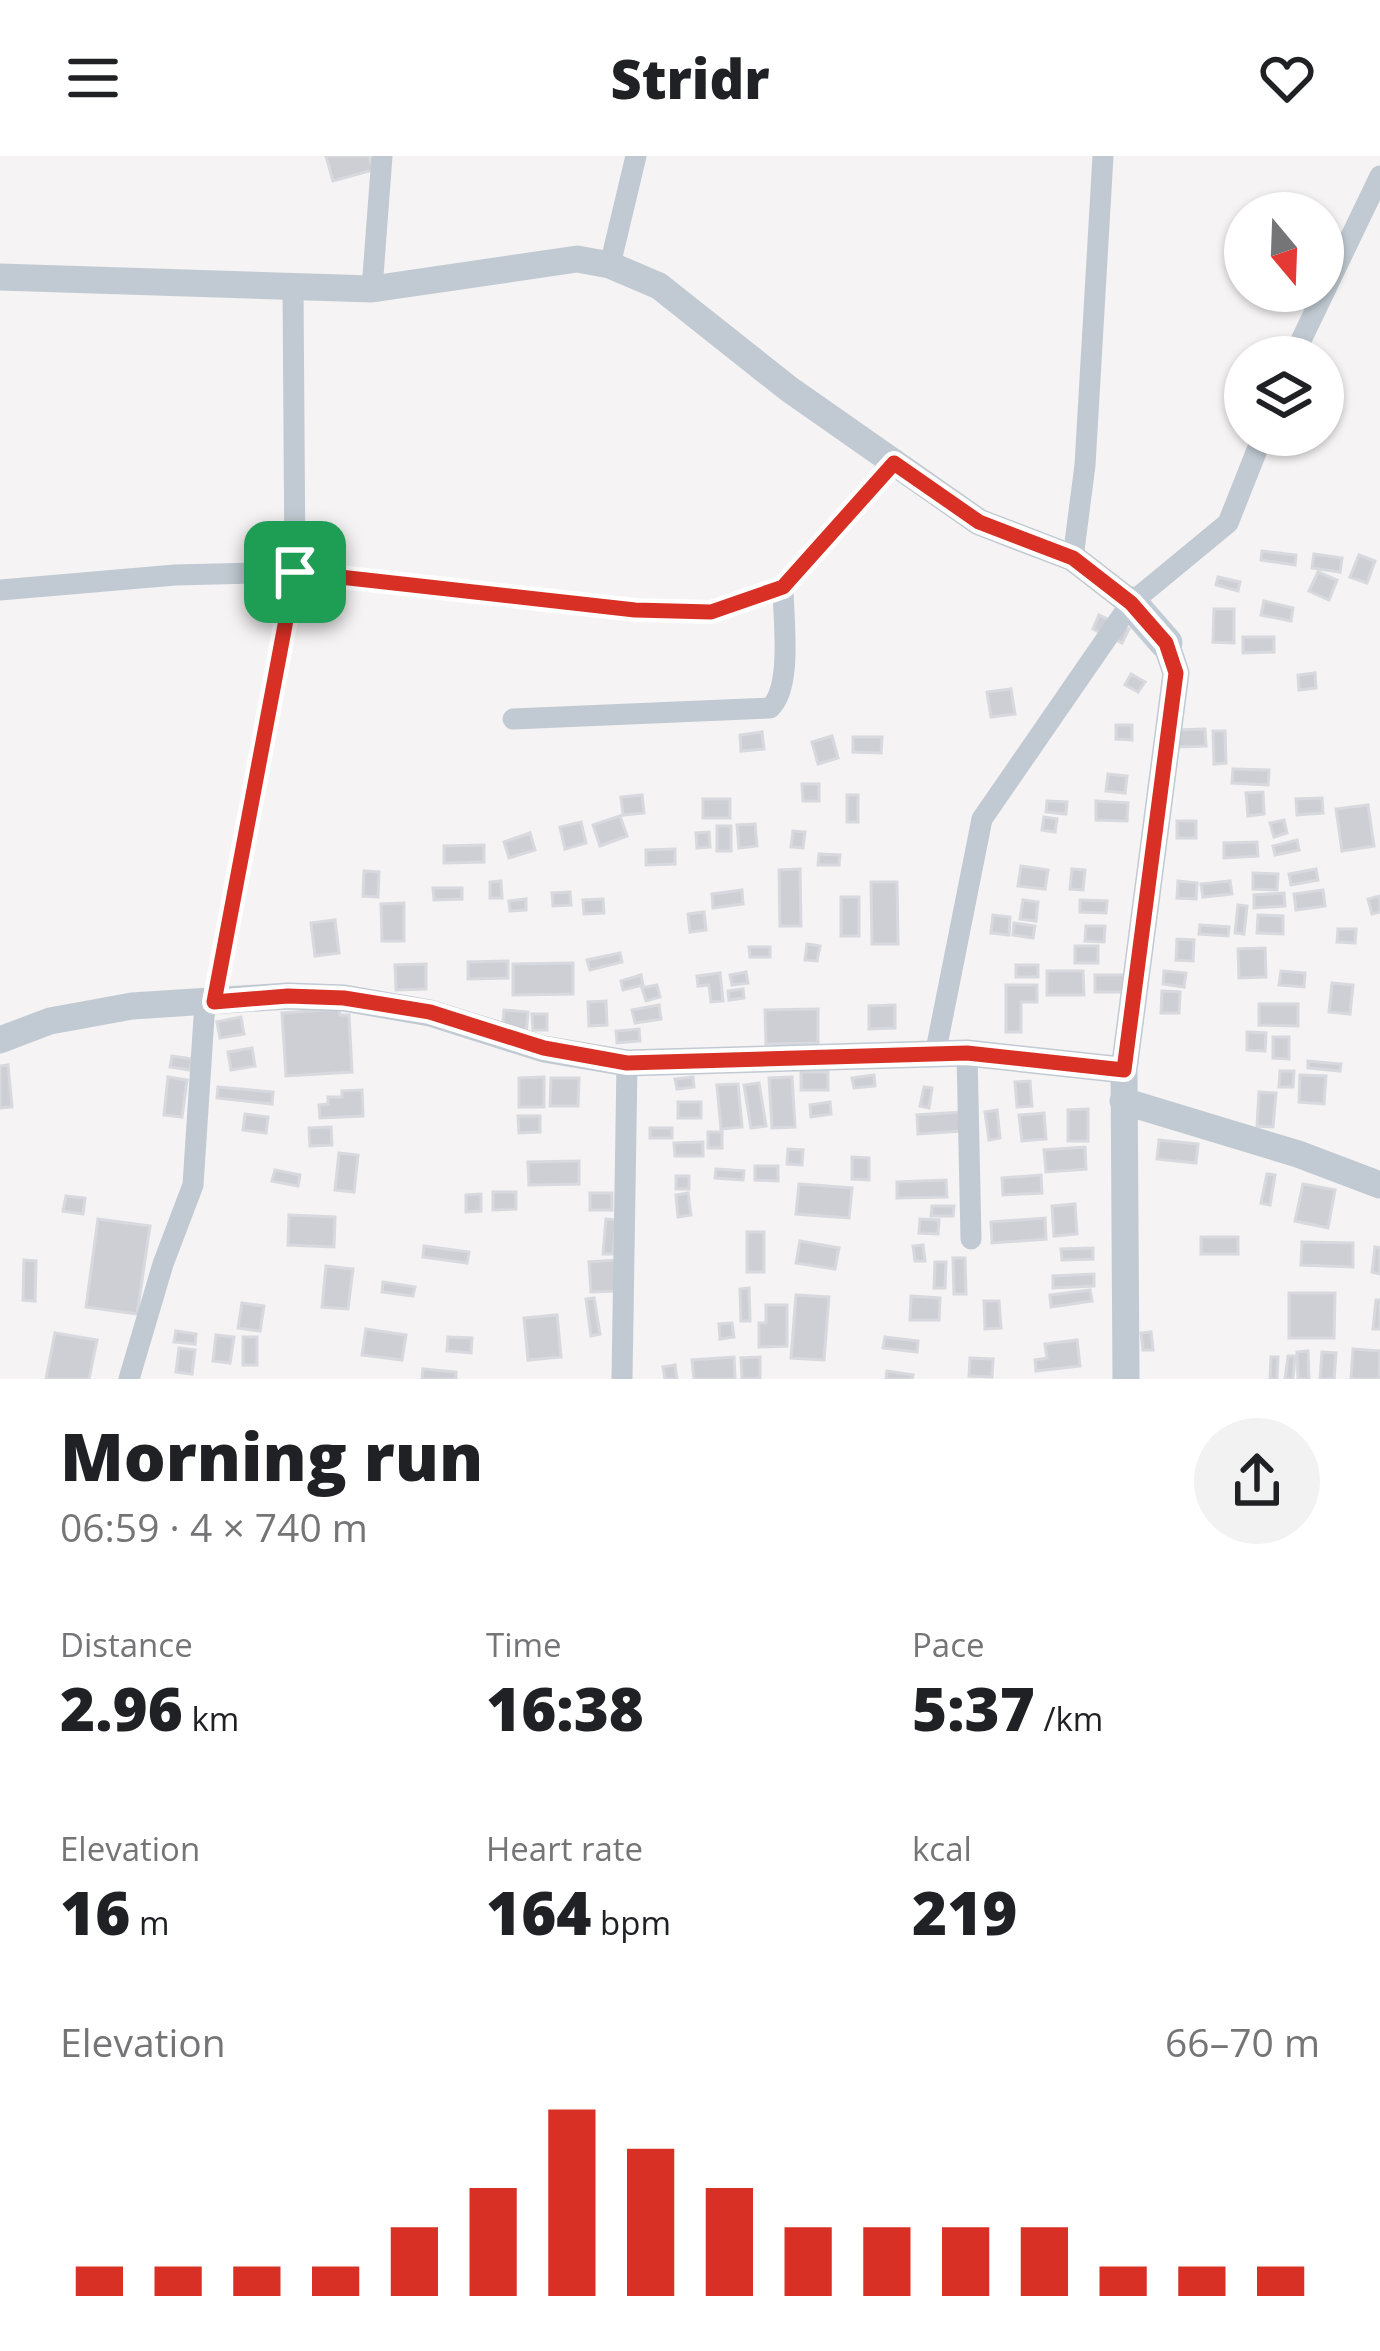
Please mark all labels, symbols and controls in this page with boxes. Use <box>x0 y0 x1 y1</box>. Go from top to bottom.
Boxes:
text: Stridr <box>611 41 769 115</box>
icon: menu <box>60 45 126 111</box>
icon: heart <box>1254 45 1320 111</box>
north arrow <box>1224 192 1344 312</box>
map controls <box>1224 192 1344 456</box>
button: layers <box>1224 336 1344 456</box>
pin <box>244 521 346 623</box>
icon: arrive <box>262 539 328 605</box>
text: Morning run <box>60 1410 483 1500</box>
button: share <box>1194 1418 1320 1544</box>
text: 06:59 · 4 × 740 m <box>60 1500 368 1553</box>
text: Distance <box>60 1622 193 1667</box>
text: Time <box>486 1622 562 1667</box>
text: Pace <box>912 1622 985 1667</box>
text: 2.96 <box>60 1667 183 1749</box>
text: 16:38 <box>486 1667 644 1749</box>
text: 5:37 <box>912 1667 1035 1749</box>
text: km <box>183 1696 239 1741</box>
text: /km <box>1035 1696 1103 1741</box>
text: Elevation <box>60 1826 200 1871</box>
text: Heart rate <box>486 1826 643 1871</box>
text: kcal <box>912 1826 972 1871</box>
text: 16 <box>60 1871 130 1953</box>
text: 164 <box>486 1871 591 1953</box>
text: 219 <box>912 1871 1017 1953</box>
text: m <box>130 1900 169 1945</box>
text: bpm <box>591 1900 671 1945</box>
text: Elevation <box>60 2015 226 2068</box>
text: 66–70 m <box>1165 2015 1320 2068</box>

